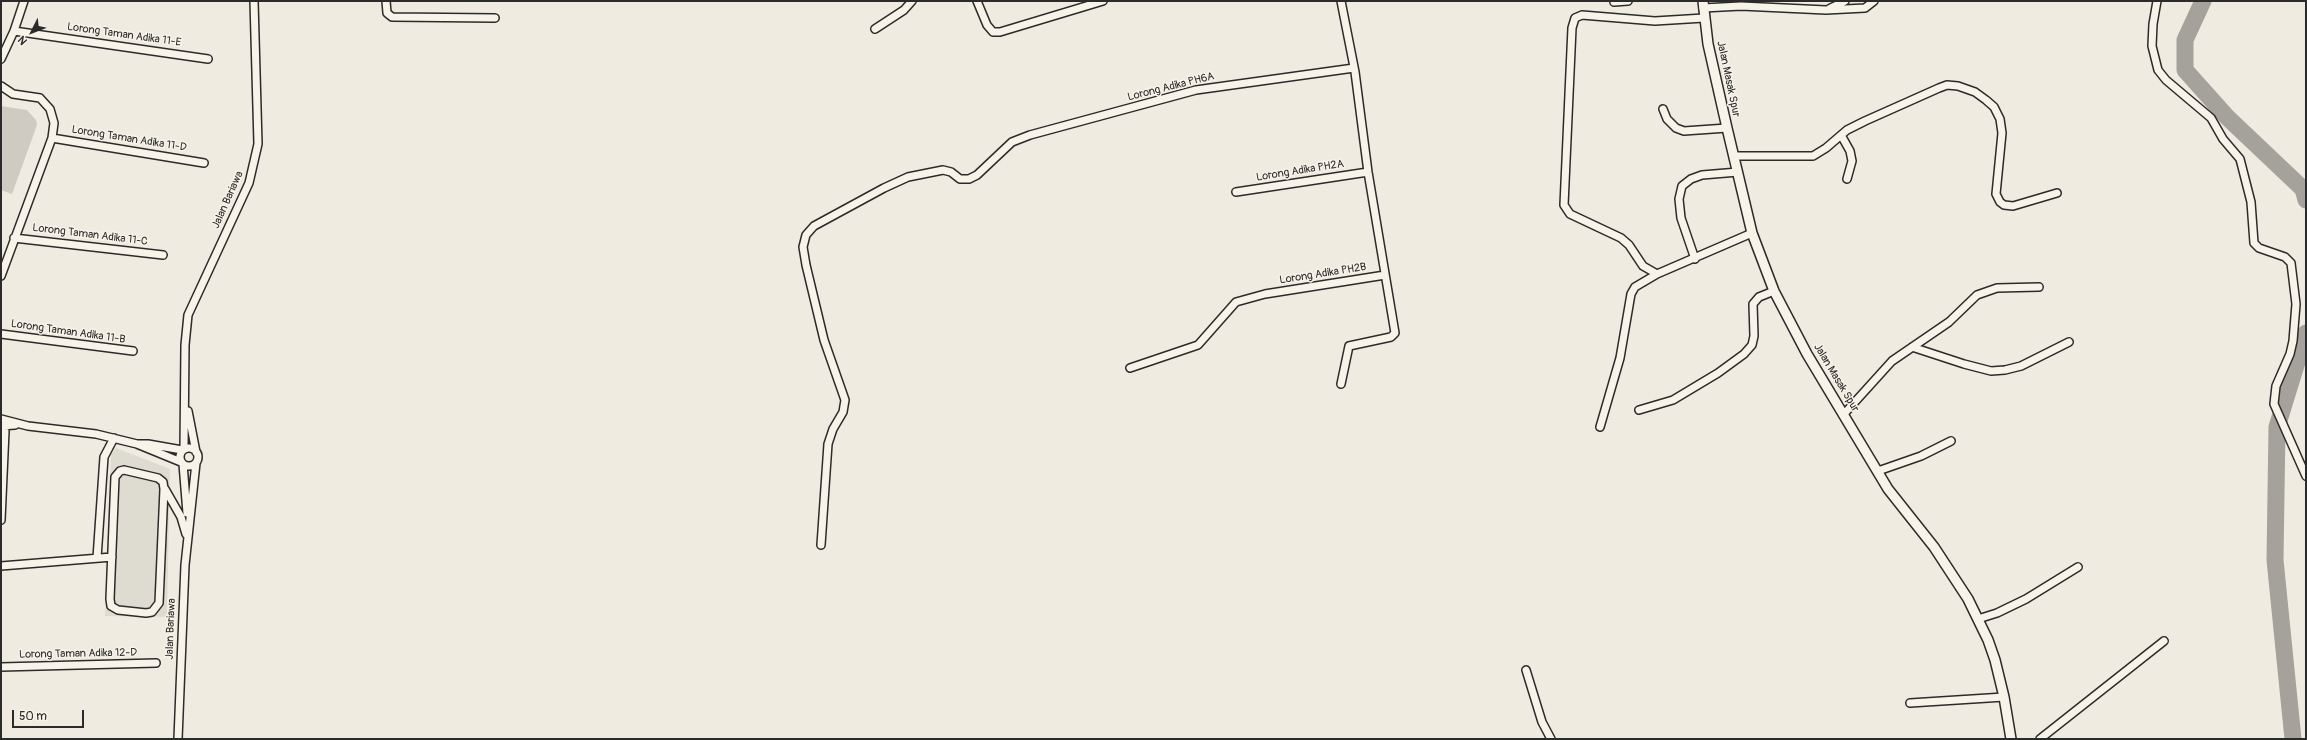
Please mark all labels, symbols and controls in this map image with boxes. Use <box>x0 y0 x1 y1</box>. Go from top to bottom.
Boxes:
north arrow <box>12 12 52 52</box>
street label: Lorong Taman Adika 11-E <box>66 20 182 50</box>
text: N <box>15 33 30 47</box>
street label: Jalan Masak Spur <box>1713 40 1743 118</box>
street label: Lorong Adika PH6A <box>1126 70 1216 104</box>
street label: Lorong Taman Adika 11-D <box>71 123 187 155</box>
street label: Lorong Adika PH2A <box>1255 158 1345 184</box>
street label: Jalan Bariawa <box>210 169 246 231</box>
street label: Lorong Taman Adika 11-C <box>32 221 148 249</box>
street label: Lorong Adika PH2B <box>1279 261 1367 287</box>
street label: Lorong Taman Adika 11-B <box>10 317 126 347</box>
street label: Jalan Masak Spur <box>1810 341 1862 415</box>
street label: Jalan Bariawa <box>163 598 179 660</box>
street label: Lorong Taman Adika 12-D <box>19 646 137 662</box>
scale bar <box>14 702 86 728</box>
text: 50 m <box>19 709 47 724</box>

